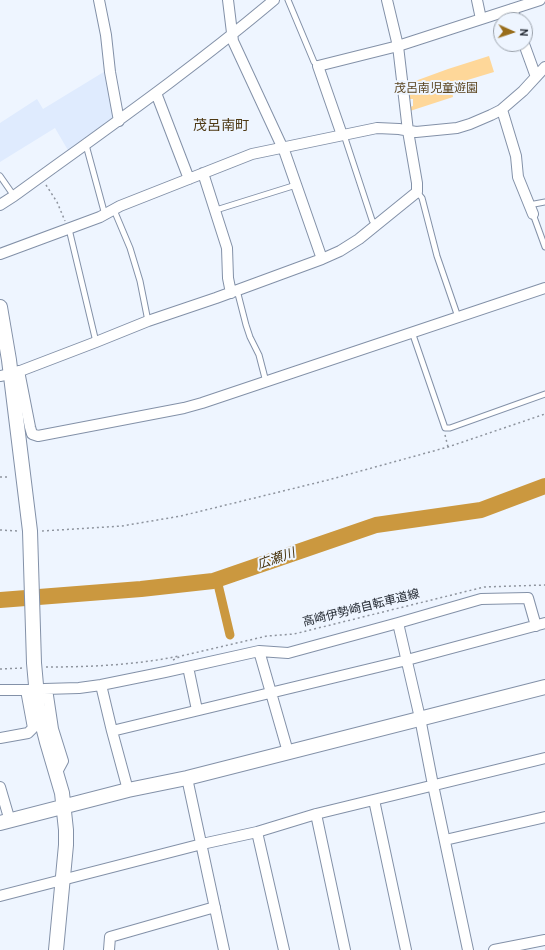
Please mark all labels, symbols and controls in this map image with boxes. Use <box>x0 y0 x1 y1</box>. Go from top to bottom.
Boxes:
north arrow <box>493 12 533 52</box>
text: N <box>517 28 531 37</box>
park label: 茂呂南児童遊園 <box>394 81 478 95</box>
district label: 茂呂南町 <box>193 118 249 134</box>
water label: 広瀬川 <box>255 545 297 573</box>
street label: 高崎伊勢崎自転車道線 <box>301 586 421 630</box>

